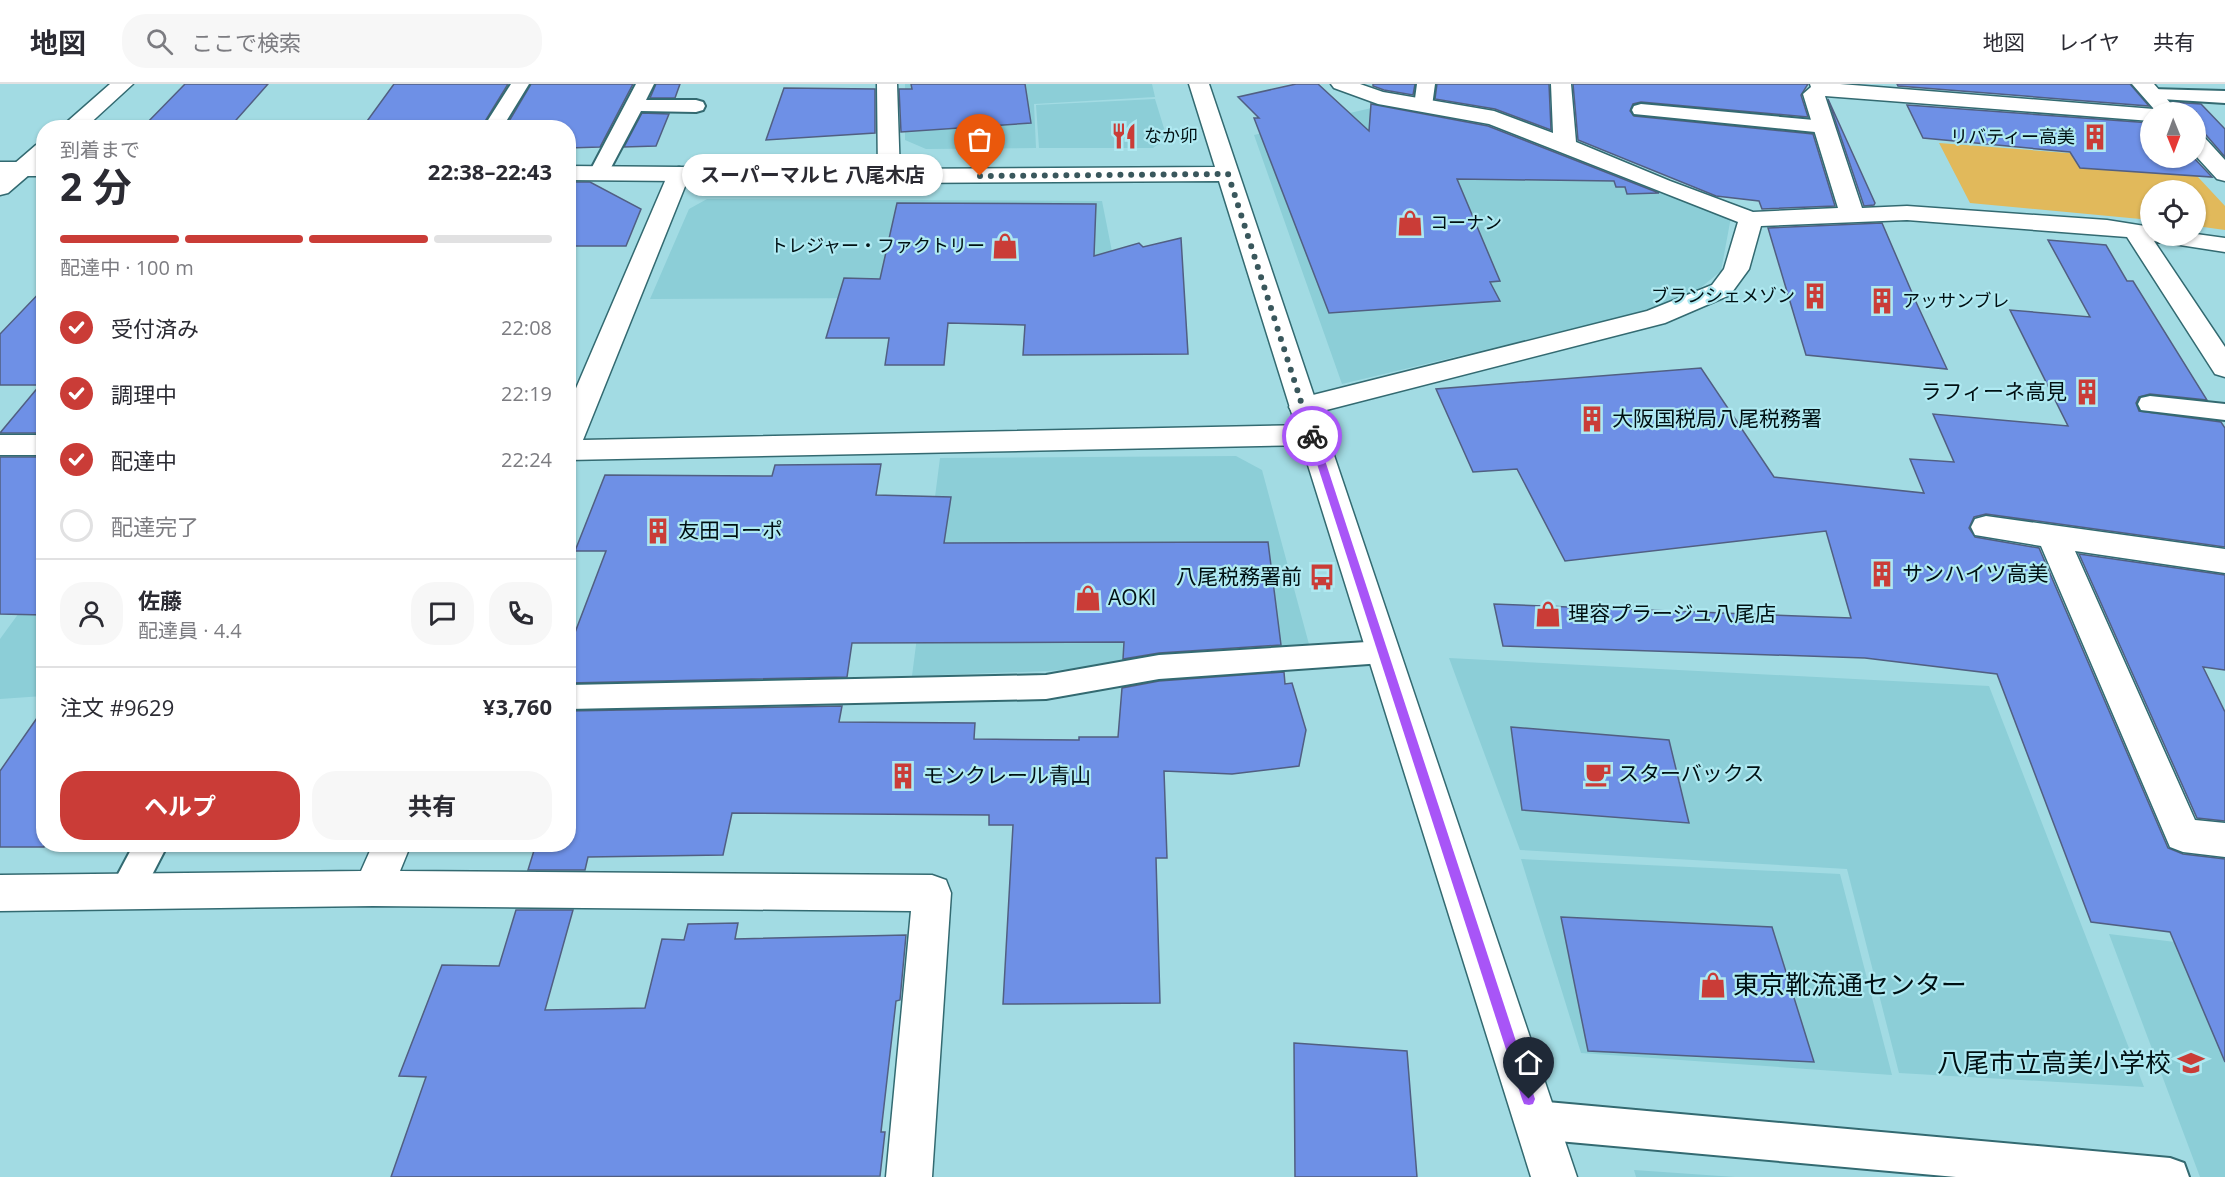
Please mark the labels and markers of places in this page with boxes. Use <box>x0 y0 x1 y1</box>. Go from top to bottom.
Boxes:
pin <box>954 114 1005 176</box>
restaurant icon: なか卯 <box>1109 121 1139 151</box>
building icon: リバティー高美 <box>2080 122 2110 152</box>
place label: なか卯 <box>1144 123 1198 147</box>
place label: リバティー高美 <box>1950 124 2075 148</box>
callout: スーパーマルヒ 八尾木店 <box>683 155 944 197</box>
shop icon: コーナン <box>1395 208 1425 238</box>
place label: コーナン <box>1430 210 1502 234</box>
shop icon: トレジャー・ファクトリー <box>990 231 1020 261</box>
place label: トレジャー・ファクトリー <box>770 233 985 257</box>
building icon: ブランシェメゾン <box>1800 281 1830 311</box>
place label: ブランシェメゾン <box>1651 283 1795 307</box>
building icon: アッサンブレ <box>1867 286 1897 316</box>
place label: アッサンブレ <box>1902 288 2009 312</box>
place label: ラフィーネ高見 <box>1920 377 2067 405</box>
building icon: ラフィーネ高見 <box>2072 377 2102 407</box>
building icon: 大阪国税局八尾税務署 <box>1577 404 1607 434</box>
place label: 大阪国税局八尾税務署 <box>1612 404 1822 432</box>
building icon: 友田コーポ <box>643 516 673 546</box>
place label: 友田コーポ <box>678 516 783 544</box>
building icon: サンハイツ高美 <box>1867 559 1897 589</box>
place label: サンハイツ高美 <box>1902 559 2049 587</box>
place label: 八尾税務署前 <box>1176 562 1302 590</box>
bus stop icon: 八尾税務署前 <box>1307 562 1337 592</box>
shop icon: AOKI <box>1073 583 1103 613</box>
place label: AOKI <box>1108 583 1156 611</box>
shop icon: 理容プラージュ八尾店 <box>1533 599 1563 629</box>
place label: 理容プラージュ八尾店 <box>1568 599 1776 627</box>
cafe icon: スターバックス <box>1583 759 1613 789</box>
place label: スターバックス <box>1618 759 1764 787</box>
building icon: モンクレール青山 <box>888 761 918 791</box>
place label: モンクレール青山 <box>923 761 1091 789</box>
place label: 東京靴流通センター <box>1733 966 1967 1002</box>
shop icon: 東京靴流通センター <box>1698 970 1728 1000</box>
pin <box>1503 1037 1554 1099</box>
place label: 八尾市立高美小学校 <box>1937 1044 2171 1080</box>
school or university icon: 八尾市立高美小学校 <box>2176 1048 2206 1078</box>

